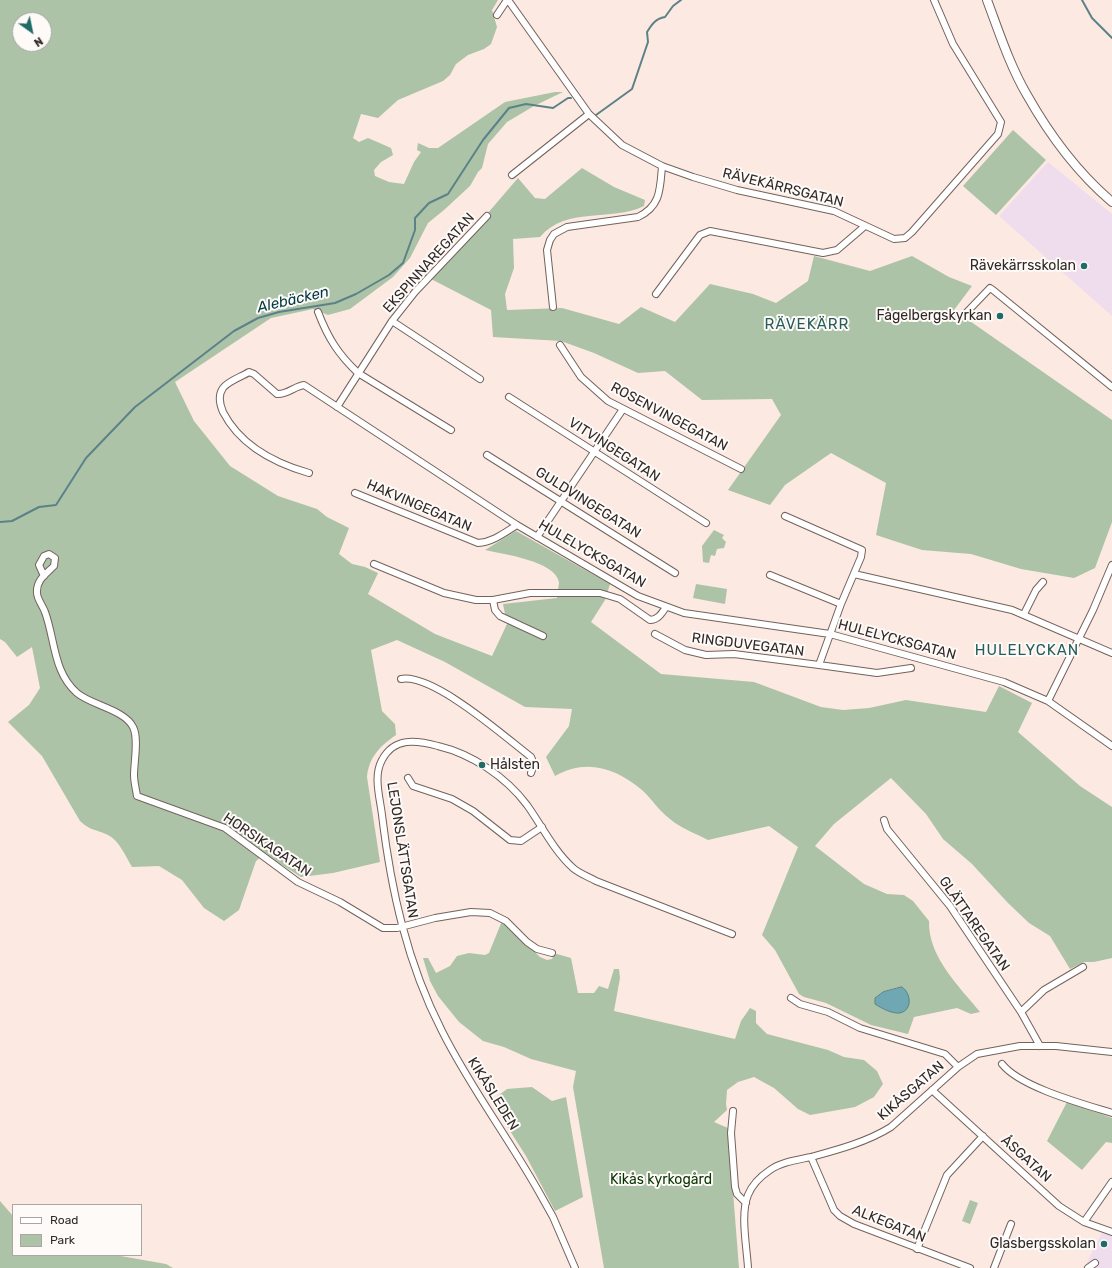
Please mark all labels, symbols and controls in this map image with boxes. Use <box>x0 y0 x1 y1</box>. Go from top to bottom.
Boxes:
north arrow <box>12 12 52 52</box>
text: N <box>31 34 45 49</box>
street label: RÄVEKÄRRSGATAN <box>721 165 845 211</box>
street label: EKSPINNAREGATAN <box>380 210 478 316</box>
place label: Rävekärrsskolan <box>970 258 1076 274</box>
marker: Rävekärrsskolan <box>1079 261 1089 271</box>
water label: Alebäcken <box>255 283 331 317</box>
place label: Fågelbergskyrkan <box>876 308 992 324</box>
marker: Fågelbergskyrkan <box>995 311 1005 321</box>
district label: RÄVEKÄRR <box>765 316 849 334</box>
street label: ROSENVINGEGATAN <box>608 379 730 455</box>
street label: VITVINGEGATAN <box>565 414 663 486</box>
street label: GULDVINGEGATAN <box>532 464 644 542</box>
street label: HAKVINGEGATAN <box>364 476 474 536</box>
street label: HULELYCKSGATAN <box>535 516 649 592</box>
street label: HULELYCKSGATAN <box>836 616 958 664</box>
street label: RINGDUVEGATAN <box>691 630 805 660</box>
district label: HULELYCKAN <box>975 642 1079 660</box>
place label: Hålsten <box>490 757 540 773</box>
marker: Hålsten <box>477 760 487 770</box>
street label: LEJONSLÄTTSGATAN <box>383 780 421 920</box>
street label: HORSIKAGATAN <box>220 809 314 881</box>
street label: GLÄTTAREGATAN <box>935 873 1013 975</box>
street label: KIKÅSLEDEN <box>464 1054 522 1134</box>
street label: KIKÅSGATAN <box>874 1058 948 1124</box>
street label: ÅSGATAN <box>997 1132 1055 1186</box>
park label: Kikås kyrkogård <box>610 1172 712 1188</box>
street label: ALKEGATAN <box>850 1202 928 1246</box>
legend <box>12 1204 142 1256</box>
text: Road <box>50 1213 78 1227</box>
text: Park <box>50 1233 75 1247</box>
place label: Glasbergsskolan <box>990 1236 1096 1252</box>
marker: Glasbergsskolan <box>1099 1239 1109 1249</box>

